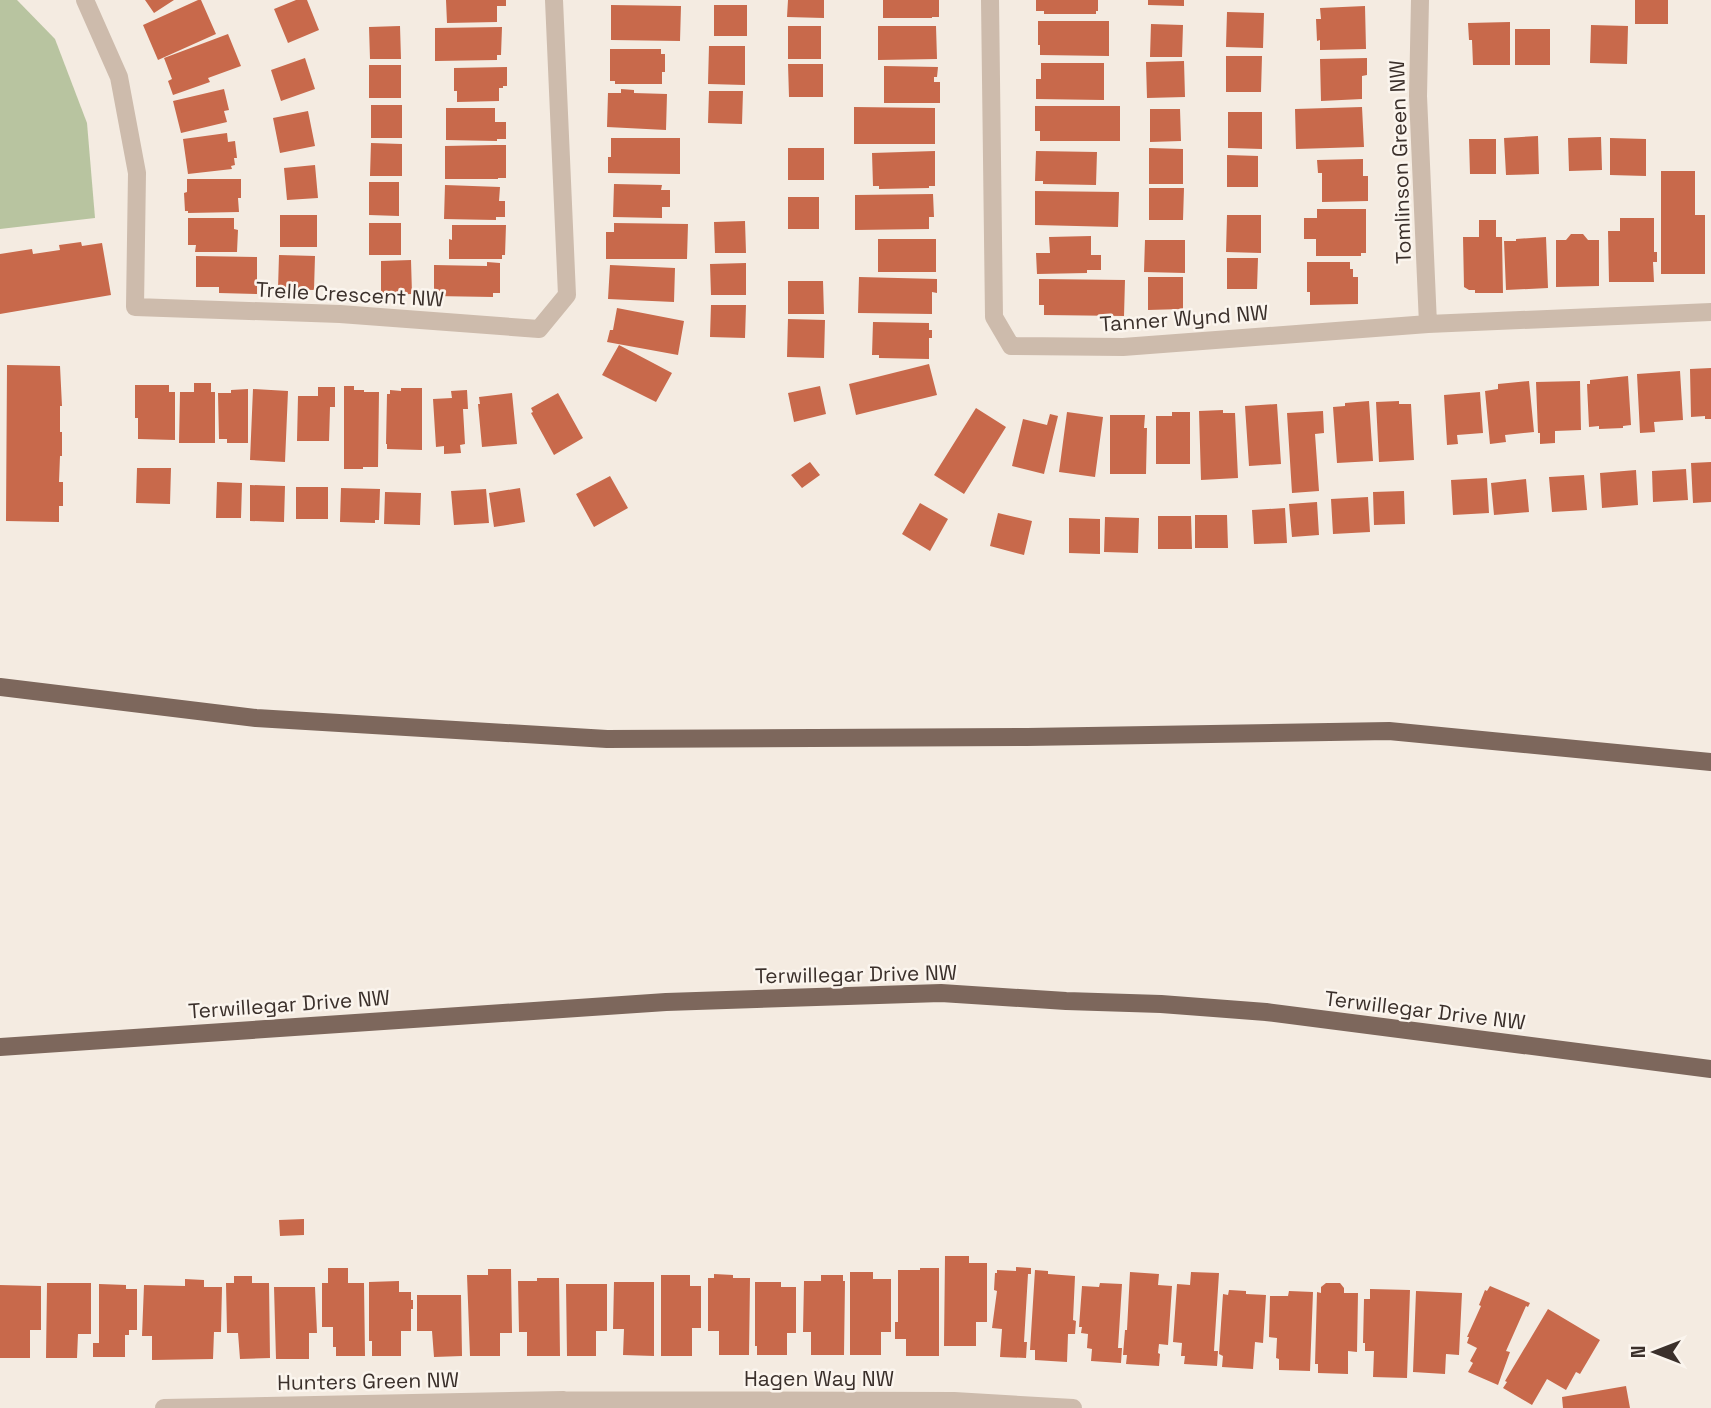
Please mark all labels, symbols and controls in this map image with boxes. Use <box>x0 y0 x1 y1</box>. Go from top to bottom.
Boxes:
street label: Tomlinson Green NW <box>1383 60 1417 264</box>
street label: Trelle Crescent NW <box>255 276 445 312</box>
street label: Tanner Wynd NW <box>1099 299 1269 337</box>
street label: Terwillegar Drive NW <box>755 959 957 989</box>
street label: Terwillegar Drive NW <box>187 983 391 1025</box>
street label: Terwillegar Drive NW <box>1323 984 1527 1036</box>
north arrow <box>1620 1317 1690 1387</box>
text: N <box>1626 1346 1651 1358</box>
street label: Hagen Way NW <box>744 1365 894 1392</box>
street label: Hunters Green NW <box>277 1366 459 1396</box>

